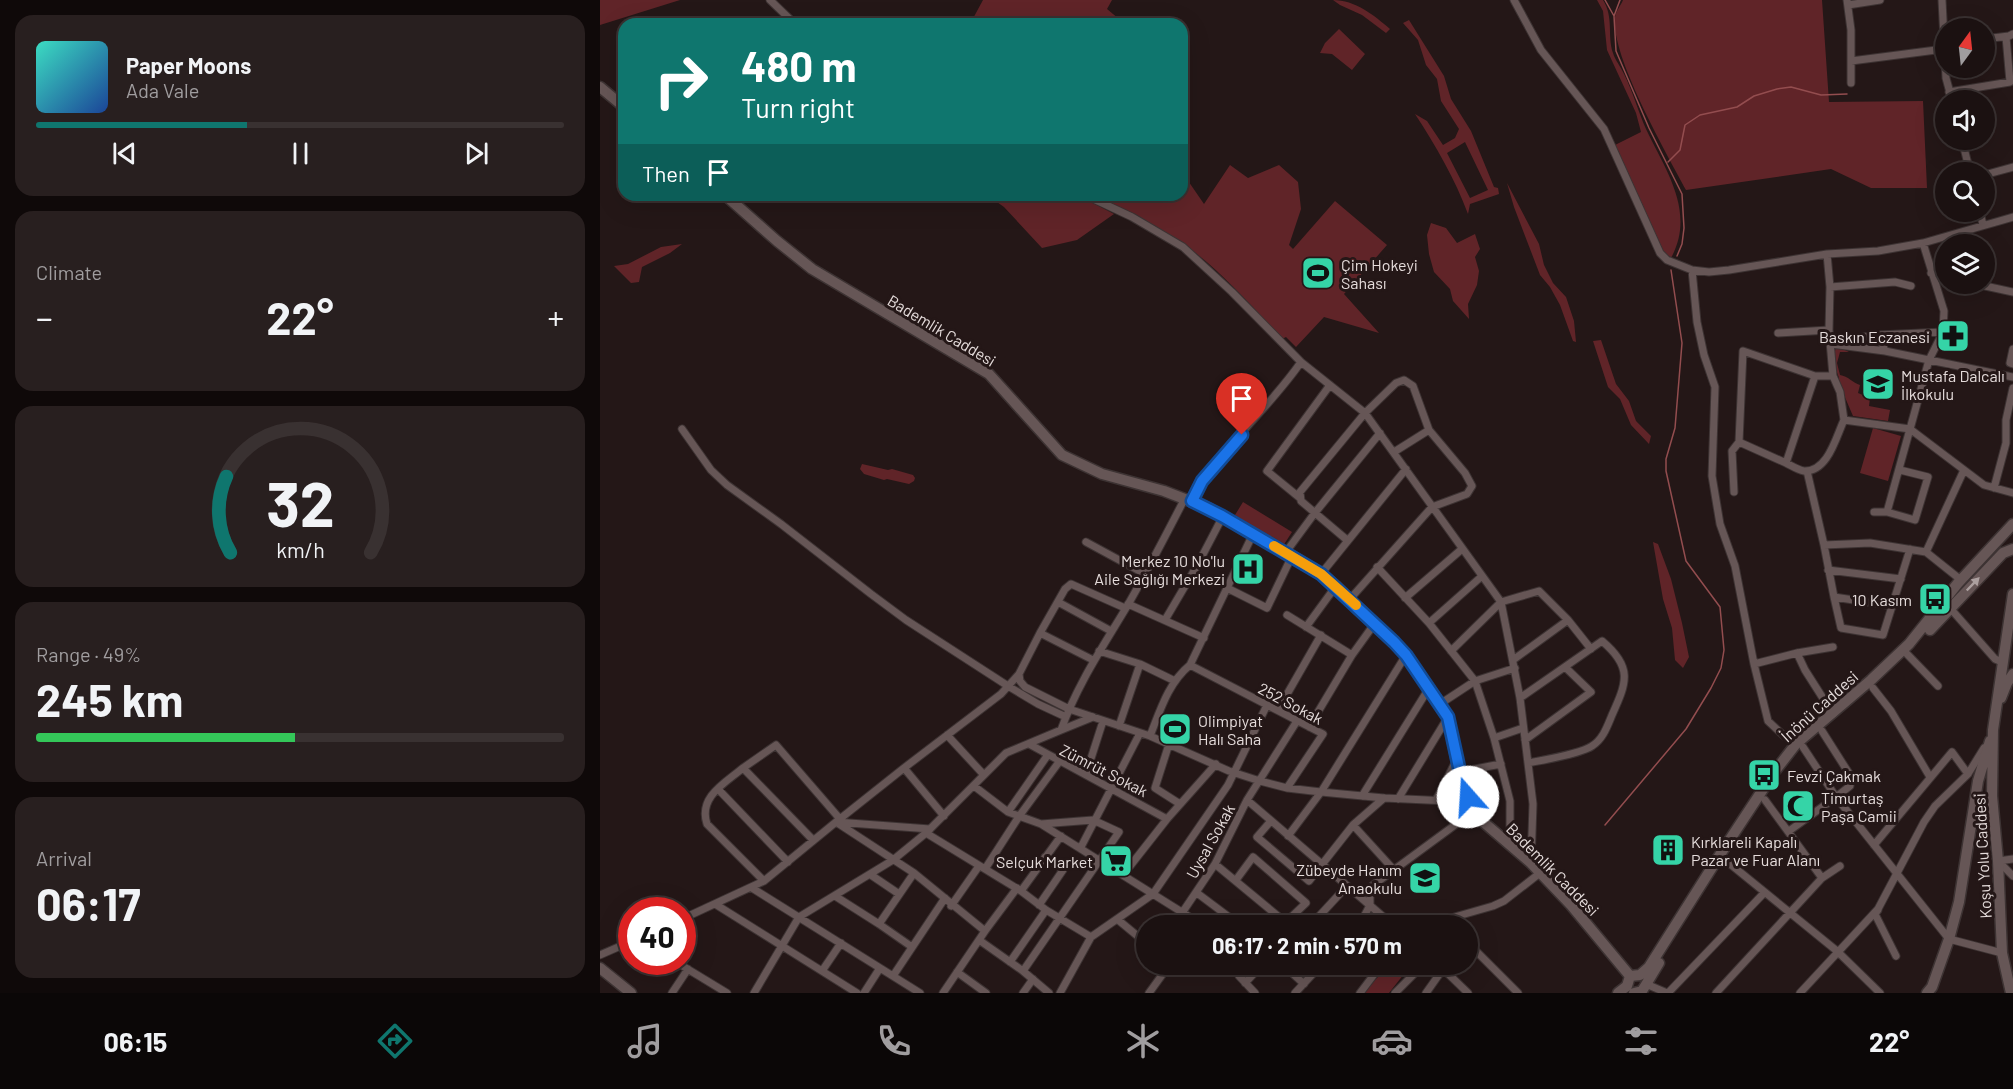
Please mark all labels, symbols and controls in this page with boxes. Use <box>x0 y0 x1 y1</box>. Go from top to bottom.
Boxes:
north arrow <box>1935 18 1995 78</box>
map controls <box>1935 18 1995 294</box>
text: 480 m <box>741 40 857 90</box>
icon: right <box>642 42 720 120</box>
text: Paper Moons <box>126 52 251 78</box>
text: Ada Vale <box>126 78 199 102</box>
button: sound <box>1935 90 1995 150</box>
text: Turn right <box>741 91 855 123</box>
icon: previous <box>108 137 141 170</box>
icon: pause <box>284 137 317 170</box>
icon: next <box>460 137 493 170</box>
icon: arrive <box>702 156 735 189</box>
text: Then <box>642 160 690 186</box>
button: search <box>1935 162 1995 222</box>
button: layers <box>1935 234 1995 294</box>
sports icon: Çim Hokeyi Sahası <box>1300 255 1336 291</box>
place label: Çim Hokeyi Sahası <box>1341 255 1418 292</box>
text: Climate <box>36 260 102 284</box>
text: 22° <box>266 290 334 344</box>
street label: Bademlik Caddesi <box>884 290 1000 370</box>
text: − <box>36 297 53 337</box>
text: + <box>547 297 564 337</box>
pharmacy icon: Baskın Eczanesi <box>1935 318 1971 354</box>
place label: Baskın Eczanesi <box>1819 327 1930 346</box>
school or university icon: Mustafa Dalcalı İlkokulu <box>1860 366 1896 402</box>
place label: Mustafa Dalcalı İlkokulu <box>1901 366 2005 403</box>
pin <box>1216 373 1267 435</box>
icon: arrive <box>1225 382 1258 415</box>
text: 32 <box>266 466 334 540</box>
text: km/h <box>276 538 324 563</box>
place label: Merkez 10 No'lu Aile Sağlığı Merkezi <box>1094 551 1225 588</box>
hospital icon: Merkez 10 No'lu Aile Sağlığı Merkezi <box>1230 551 1266 587</box>
one-way arrow <box>1966 576 1980 591</box>
bus stop icon: 10 Kasım <box>1917 581 1953 617</box>
place label: 10 Kasım <box>1852 590 1912 609</box>
text: Range · 49% <box>36 642 141 666</box>
street label: İnönü Caddesi <box>1777 666 1861 746</box>
text: 245 km <box>36 672 183 726</box>
street label: 252 Sokak <box>1255 678 1327 728</box>
sports icon: Olimpiyat Halı Saha <box>1157 711 1193 747</box>
place label: Olimpiyat Halı Saha <box>1198 711 1263 748</box>
street label: Zümrüt Sokak <box>1057 740 1151 800</box>
bus stop icon: Fevzi Çakmak <box>1746 757 1782 793</box>
position arrow <box>1436 765 1500 829</box>
place label: Fevzi Çakmak <box>1787 766 1881 785</box>
mosque icon: Timurtaş Paşa Camii <box>1780 788 1816 824</box>
place label: Timurtaş Paşa Camii <box>1821 788 1897 825</box>
street label: Koşu Yolu Caddesi <box>1969 793 1995 919</box>
street label: Uysal Sokak <box>1182 800 1238 882</box>
street label: Bademlik Caddesi <box>1503 819 1603 919</box>
building icon: Kırklareli Kapalı Pazar ve Fuar Alanı <box>1650 832 1686 868</box>
place label: Kırklareli Kapalı Pazar ve Fuar Alanı <box>1691 832 1820 869</box>
supermarket icon: Selçuk Market <box>1098 843 1134 879</box>
text: Arrival <box>36 846 92 870</box>
place label: Selçuk Market <box>996 852 1093 871</box>
place label: Zübeyde Hanım Anaokulu <box>1296 860 1402 897</box>
school or university icon: Zübeyde Hanım Anaokulu <box>1407 860 1443 896</box>
text: 06:17 <box>36 876 140 930</box>
speed limit sign: 40 <box>618 897 696 975</box>
text: 06:17 · 2 min · 570 m <box>1212 932 1402 958</box>
icon: directions <box>374 1020 416 1062</box>
icon: music <box>624 1020 666 1062</box>
icon: phone <box>873 1020 915 1062</box>
icon: climate <box>1122 1020 1164 1062</box>
icon: car <box>1371 1020 1413 1062</box>
icon: filters <box>1620 1020 1662 1062</box>
text: 06:15 <box>104 1025 167 1057</box>
text: 22° <box>1869 1025 1909 1057</box>

